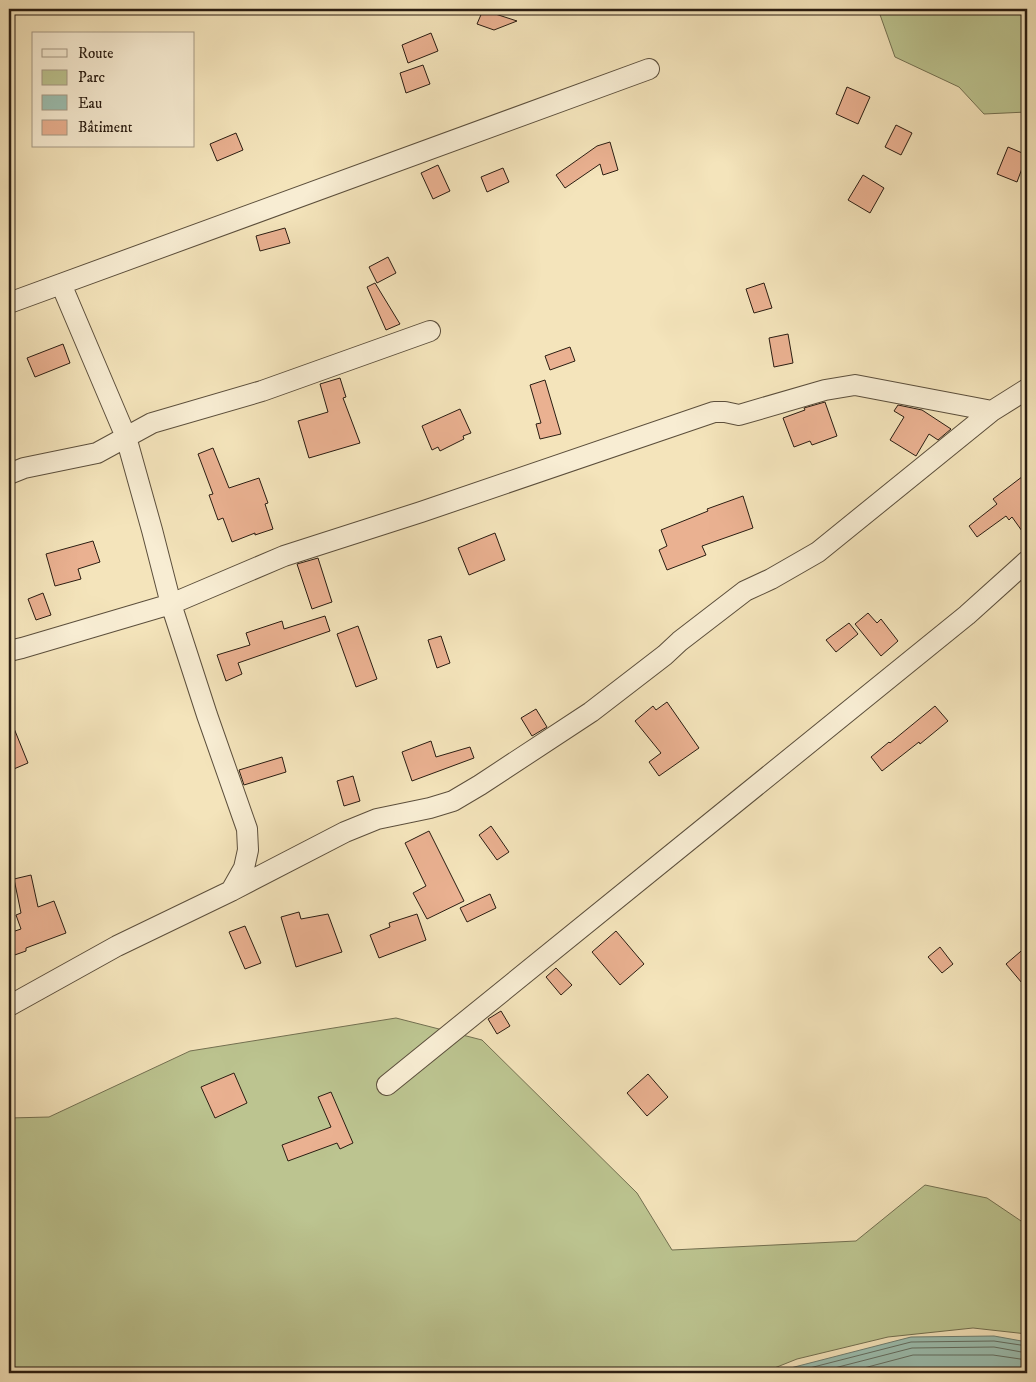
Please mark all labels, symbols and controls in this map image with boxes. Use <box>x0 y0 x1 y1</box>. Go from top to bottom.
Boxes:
legend <box>32 32 195 148</box>
text: Route <box>78 44 113 63</box>
text: Parc <box>78 68 106 87</box>
text: Eau <box>78 94 102 113</box>
text: Bâtiment <box>78 118 133 137</box>

